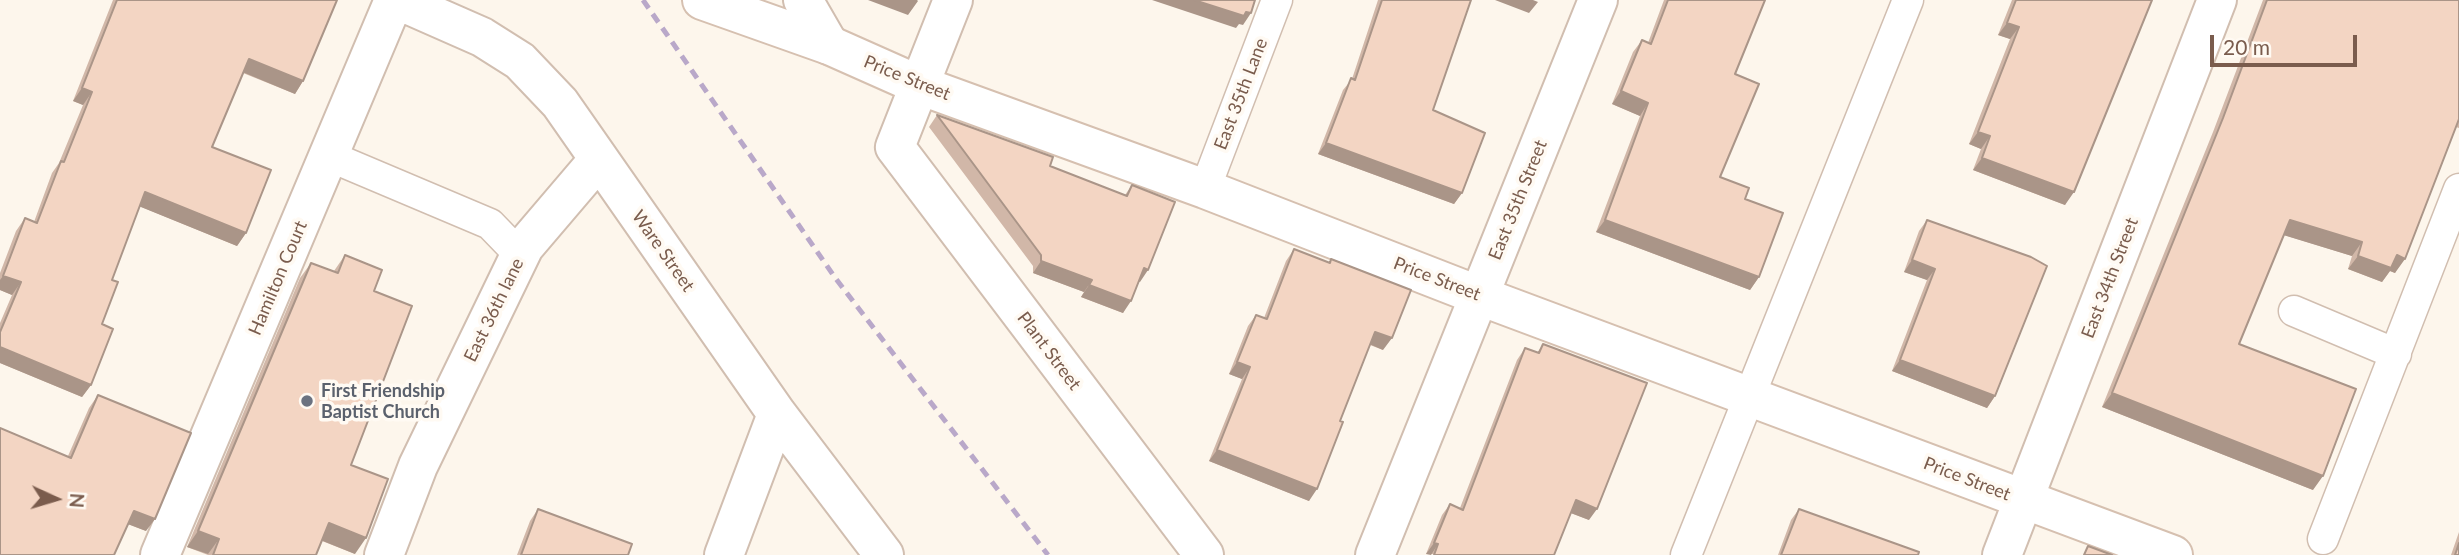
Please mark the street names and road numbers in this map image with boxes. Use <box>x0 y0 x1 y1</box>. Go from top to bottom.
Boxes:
street label: East 35th Lane <box>1210 35 1272 153</box>
street label: Price Street <box>861 51 953 105</box>
street label: East 35th Street <box>1484 137 1552 263</box>
street label: Ware Street <box>627 206 699 296</box>
street label: East 34th Street <box>2077 215 2143 341</box>
street label: Hamilton Court <box>244 218 312 338</box>
street label: Price Street <box>1390 253 1484 305</box>
street label: East 36th lane <box>460 255 528 365</box>
street label: Plant Street <box>1013 308 1085 394</box>
street label: Price Street <box>1920 453 2014 505</box>

